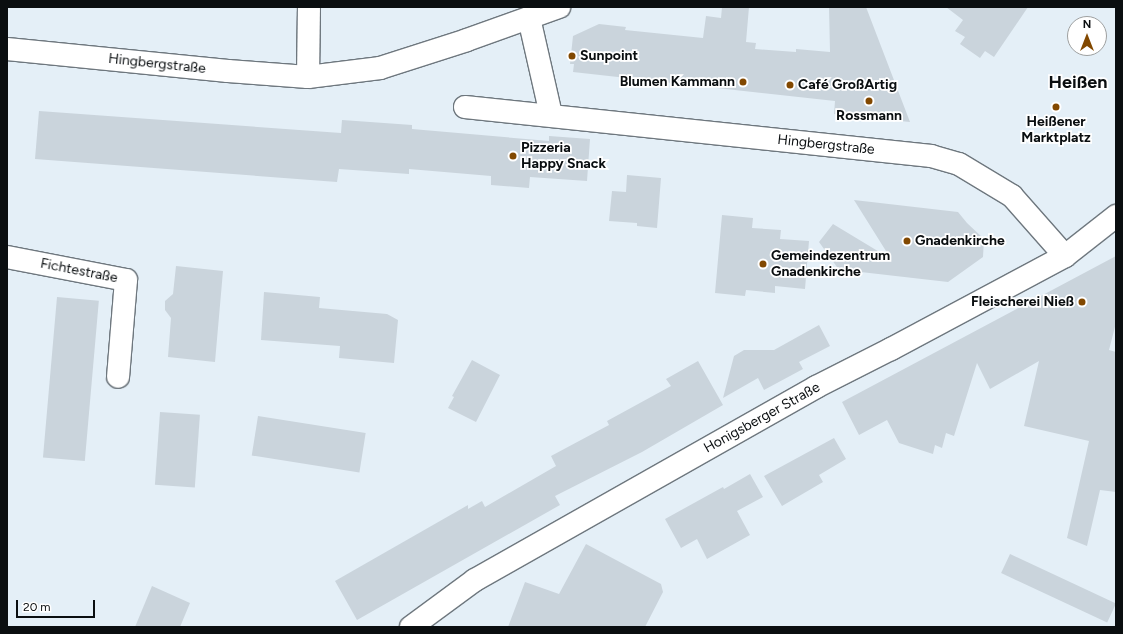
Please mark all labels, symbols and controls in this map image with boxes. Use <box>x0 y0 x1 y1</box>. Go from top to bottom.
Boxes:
north arrow <box>1067 16 1107 56</box>
text: N <box>1083 18 1091 31</box>
place label: Sunpoint <box>580 48 638 64</box>
street label: Hingbergstraße <box>107 51 207 77</box>
marker: Sunpoint <box>567 51 577 61</box>
district label: Heißen <box>1049 71 1107 93</box>
place label: Blumen Kammann <box>620 74 735 90</box>
marker: Blumen Kammann <box>738 77 748 87</box>
place label: Café GroßArtig <box>798 77 897 93</box>
marker: Café GroßArtig <box>785 80 795 90</box>
marker: Rossmann <box>864 96 874 106</box>
marker: Heißener Marktplatz <box>1051 102 1061 112</box>
place label: Rossmann <box>836 108 902 124</box>
place label: Heißener Marktplatz <box>1021 114 1091 146</box>
street label: Hingbergstraße <box>776 132 876 158</box>
place label: Pizzeria Happy Snack <box>521 140 606 172</box>
marker: Pizzeria Happy Snack <box>508 151 518 161</box>
place label: Gnadenkirche <box>915 233 1005 249</box>
marker: Gnadenkirche <box>902 236 912 246</box>
place label: Gemeindezentrum Gnadenkirche <box>771 248 890 280</box>
street label: Fichtestraße <box>39 255 119 287</box>
marker: Gemeindezentrum Gnadenkirche <box>758 259 768 269</box>
place label: Fleischerei Nieß <box>971 294 1074 310</box>
marker: Fleischerei Nieß <box>1077 297 1087 307</box>
street label: Honigsberger Straße <box>701 379 823 457</box>
scale bar <box>18 592 97 618</box>
text: 20 m <box>23 600 51 614</box>

